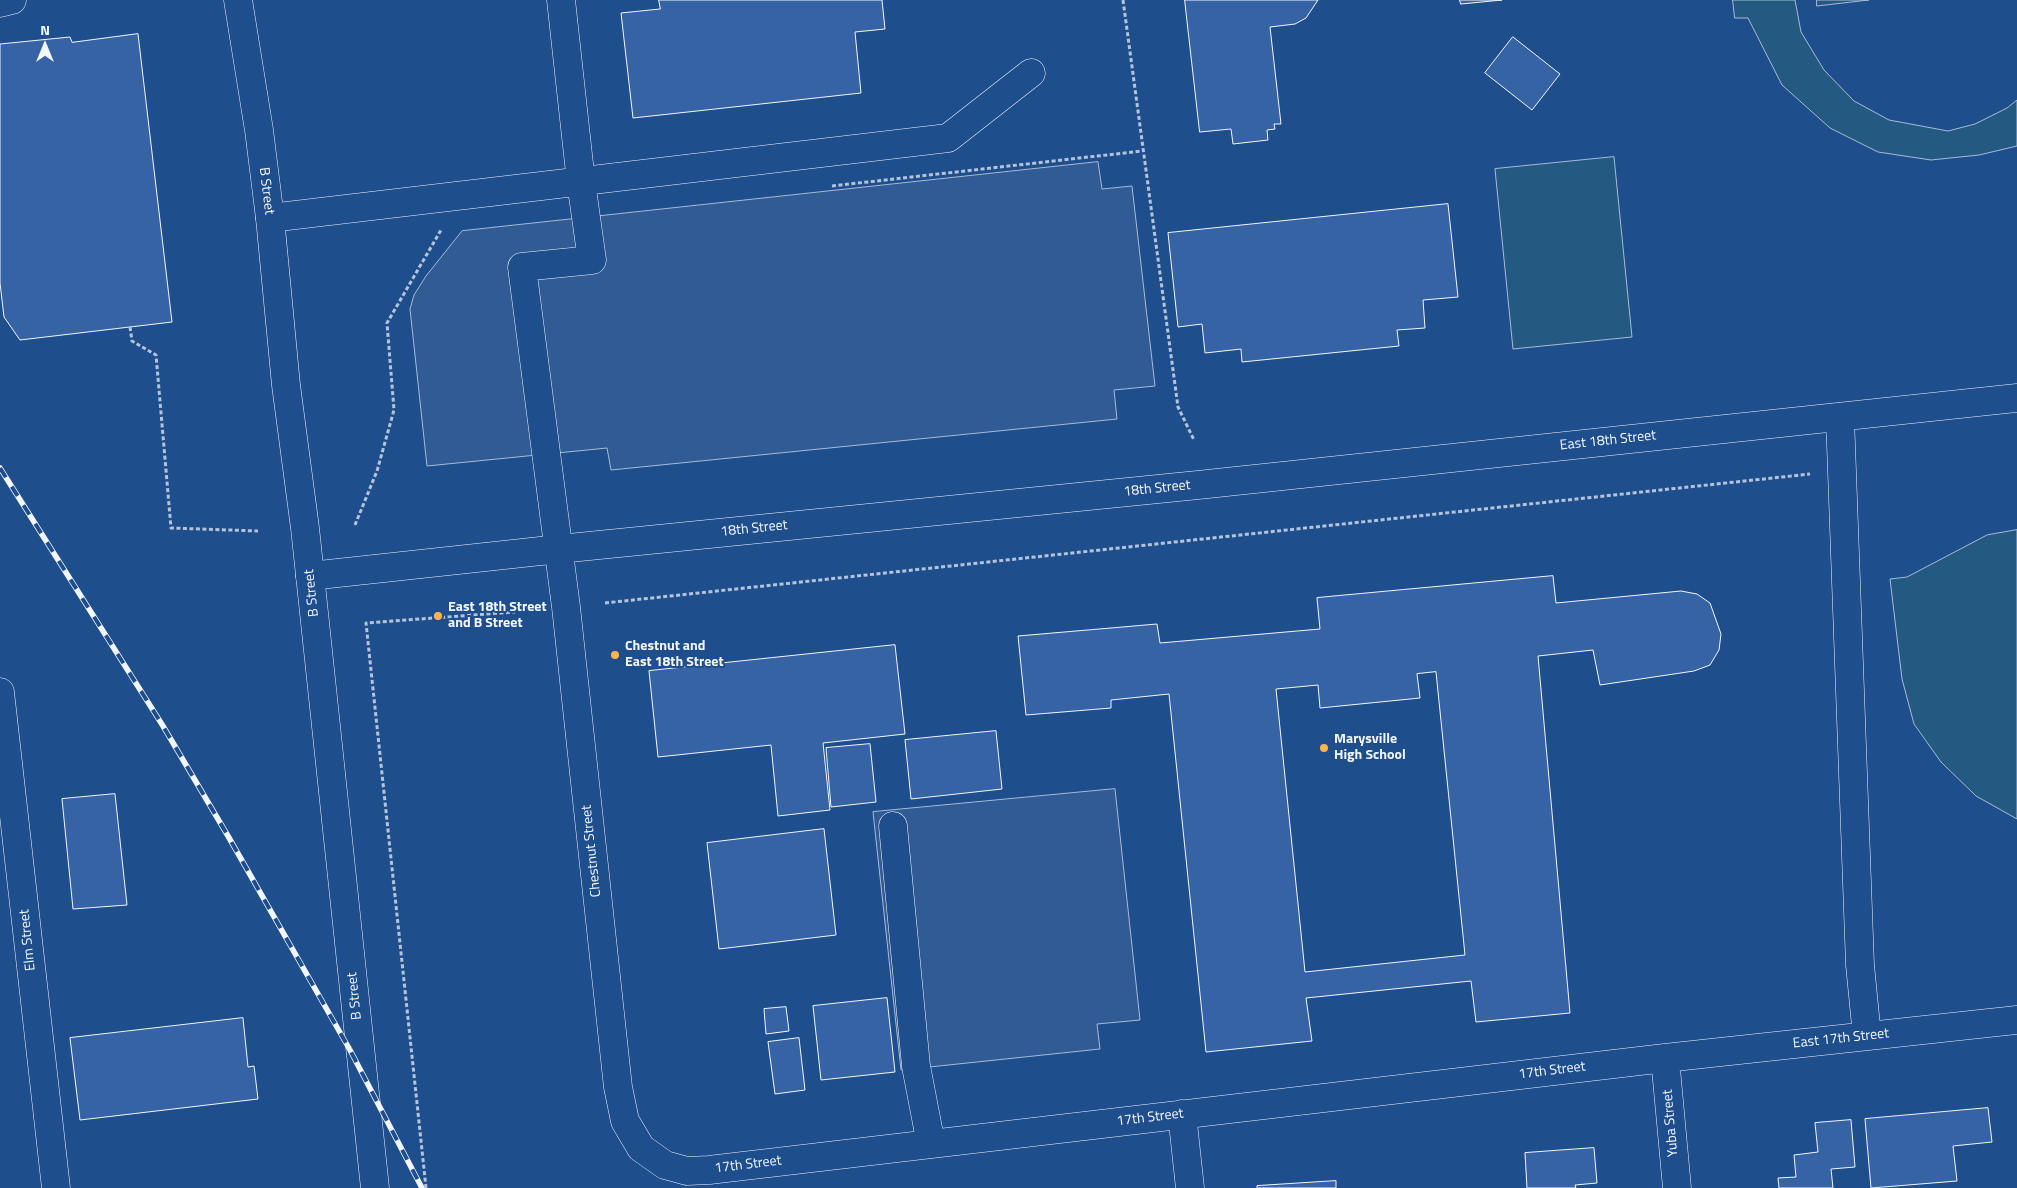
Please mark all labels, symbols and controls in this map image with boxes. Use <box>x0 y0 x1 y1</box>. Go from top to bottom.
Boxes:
text: N <box>40 19 50 40</box>
north arrow <box>20 20 70 70</box>
street label: B Street <box>255 166 277 216</box>
street label: East 18th Street <box>1559 428 1657 454</box>
street label: 18th Street <box>1123 477 1191 501</box>
street label: 18th Street <box>720 517 788 541</box>
street label: B Street <box>301 568 323 618</box>
place label: East 18th Street and B Street <box>448 600 547 632</box>
marker: East 18th Street and B Street <box>432 610 444 622</box>
place label: Chestnut and East 18th Street <box>625 639 724 672</box>
marker: Chestnut and East 18th Street <box>609 649 621 661</box>
place label: Marysville High School <box>1334 732 1406 764</box>
marker: Marysville High School <box>1318 742 1330 754</box>
street label: Chestnut Street <box>579 804 605 898</box>
street label: Elm Street <box>16 908 40 972</box>
street label: B Street <box>344 971 366 1021</box>
street label: East 17th Street <box>1792 1026 1890 1052</box>
street label: 17th Street <box>1518 1059 1586 1083</box>
street label: Yuba Street <box>1660 1089 1682 1157</box>
street label: 17th Street <box>1116 1106 1184 1130</box>
street label: 17th Street <box>714 1153 782 1177</box>

